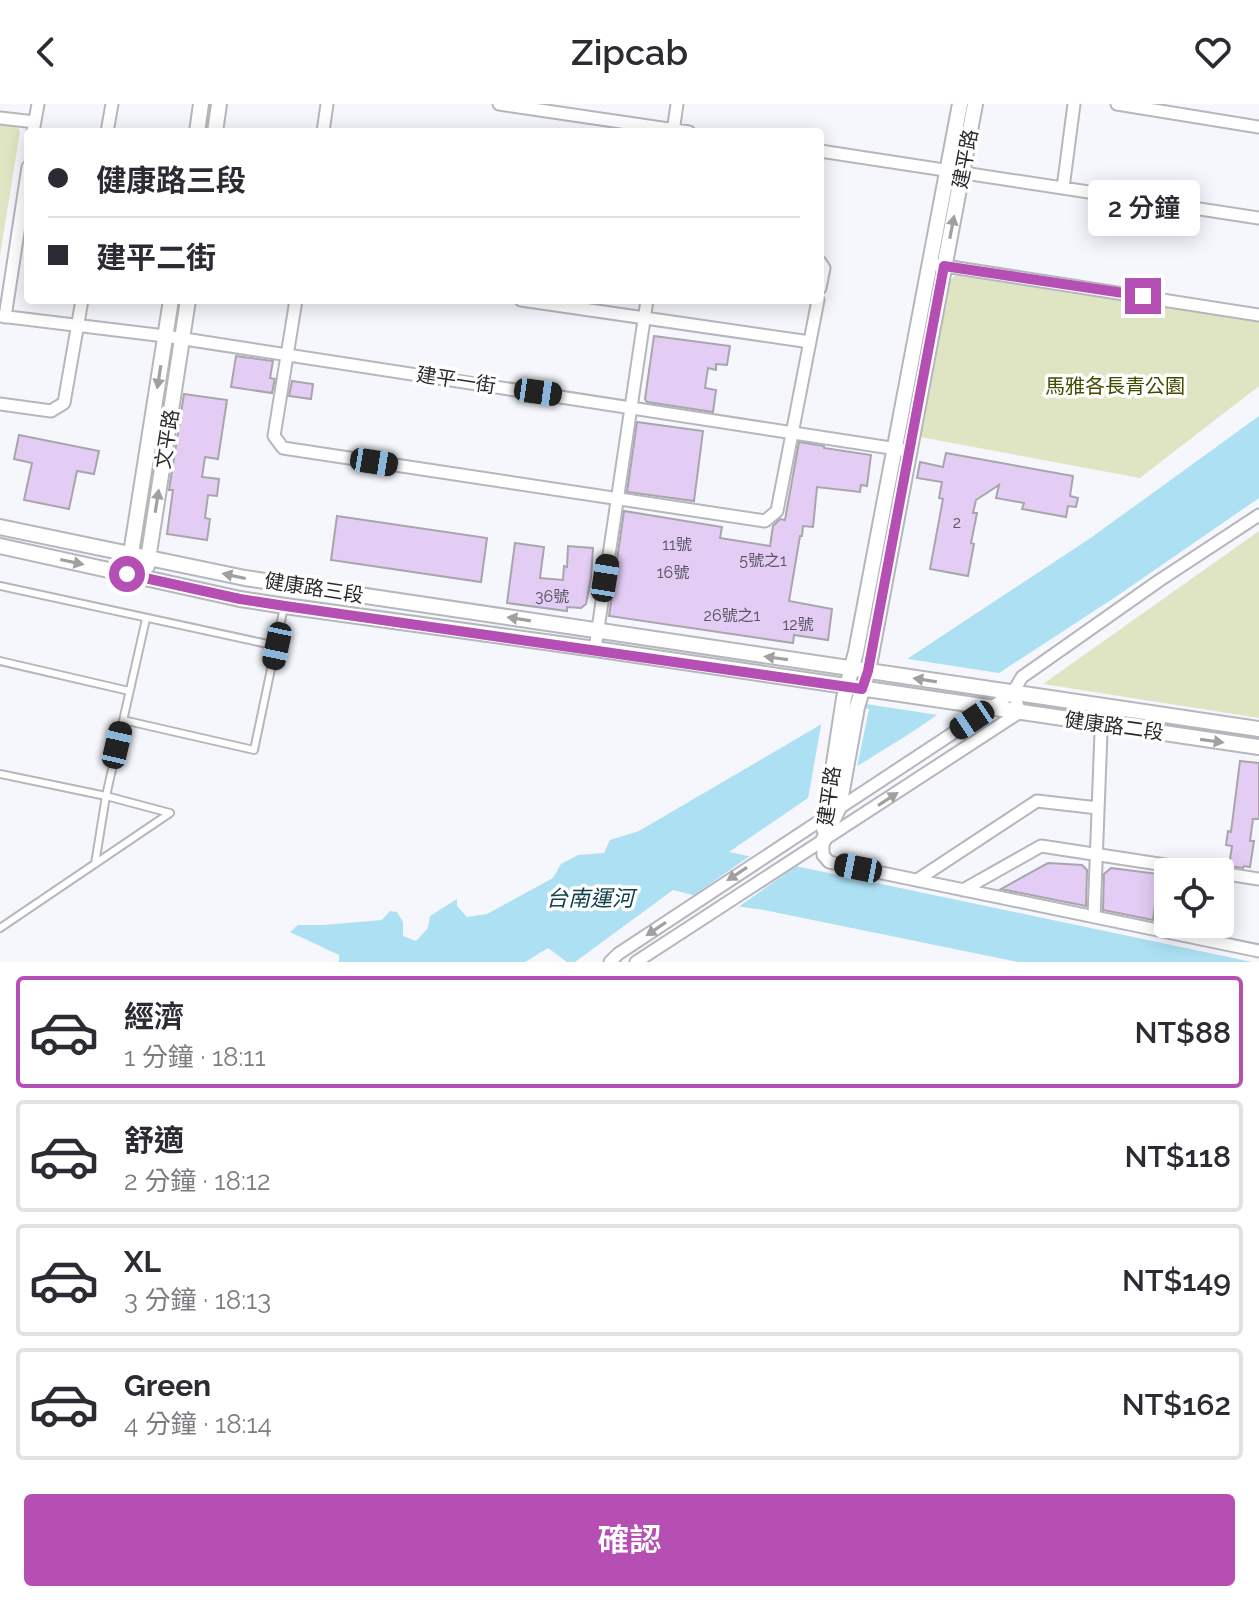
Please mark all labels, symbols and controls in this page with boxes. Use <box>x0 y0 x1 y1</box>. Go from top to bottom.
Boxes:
icon: back <box>24 30 68 74</box>
icon: heart <box>1191 30 1235 74</box>
text: Zipcab <box>571 31 688 73</box>
street label: 建平路 <box>947 127 983 191</box>
text: 健康路三段 <box>96 163 246 198</box>
callout: 2 分鐘 <box>1087 180 1199 236</box>
text: 2 分鐘 <box>1108 193 1180 223</box>
one-way arrow <box>946 215 958 240</box>
text: 建平二街 <box>96 240 216 275</box>
route end <box>1125 278 1161 314</box>
street label: 建平一街 <box>415 362 497 398</box>
one-way arrow <box>152 365 164 390</box>
park label: 馬雅各長青公園 <box>1045 374 1185 398</box>
car <box>513 377 563 407</box>
street label: 文平路 <box>150 407 184 471</box>
car <box>348 446 400 478</box>
one-way arrow <box>151 488 164 513</box>
house number: 2 <box>953 513 961 532</box>
house number: 11號 <box>662 535 692 554</box>
house number: 5號之1 <box>739 551 787 570</box>
car <box>589 552 621 604</box>
one-way arrow <box>60 556 85 569</box>
route start <box>109 556 145 592</box>
house number: 16號 <box>657 563 689 582</box>
street label: 健康路三段 <box>263 568 365 608</box>
one-way arrow <box>221 569 246 582</box>
house number: 36號 <box>535 587 569 606</box>
house number: 26號之1 <box>704 606 761 625</box>
one-way arrow <box>506 612 531 625</box>
house number: 12號 <box>782 615 814 634</box>
car <box>260 620 294 672</box>
one-way arrow <box>763 651 788 663</box>
one-way arrow <box>912 673 937 686</box>
car <box>945 697 999 743</box>
street label: 健康路二段 <box>1063 707 1165 745</box>
car <box>100 719 134 771</box>
one-way arrow <box>1200 735 1225 748</box>
street label: 建平路 <box>813 765 845 827</box>
one-way arrow <box>877 793 899 807</box>
car <box>832 852 884 884</box>
map controls <box>1154 858 1234 938</box>
button: locate <box>1154 858 1234 938</box>
one-way arrow <box>727 867 748 882</box>
water label: 台南運河 <box>546 885 638 911</box>
one-way arrow <box>645 921 666 936</box>
icon: car <box>28 996 100 1068</box>
text: 經濟 <box>124 999 184 1034</box>
text: NT$88 <box>1135 1015 1231 1050</box>
text: 1 分鐘 · 18:11 <box>124 1042 266 1072</box>
icon: car <box>28 1120 100 1192</box>
text: 舒適 <box>124 1123 184 1158</box>
text: NT$118 <box>1124 1139 1231 1174</box>
text: 2 分鐘 · 18:12 <box>124 1166 270 1196</box>
icon: car <box>28 1244 100 1316</box>
text: XL <box>124 1244 161 1279</box>
text: NT$149 <box>1122 1263 1231 1298</box>
text: 3 分鐘 · 18:13 <box>124 1285 271 1315</box>
icon: car <box>28 1368 100 1440</box>
text: Green <box>124 1368 211 1403</box>
text: NT$162 <box>1122 1387 1231 1422</box>
text: 4 分鐘 · 18:14 <box>124 1409 272 1439</box>
button: 確認 <box>24 1494 1235 1586</box>

